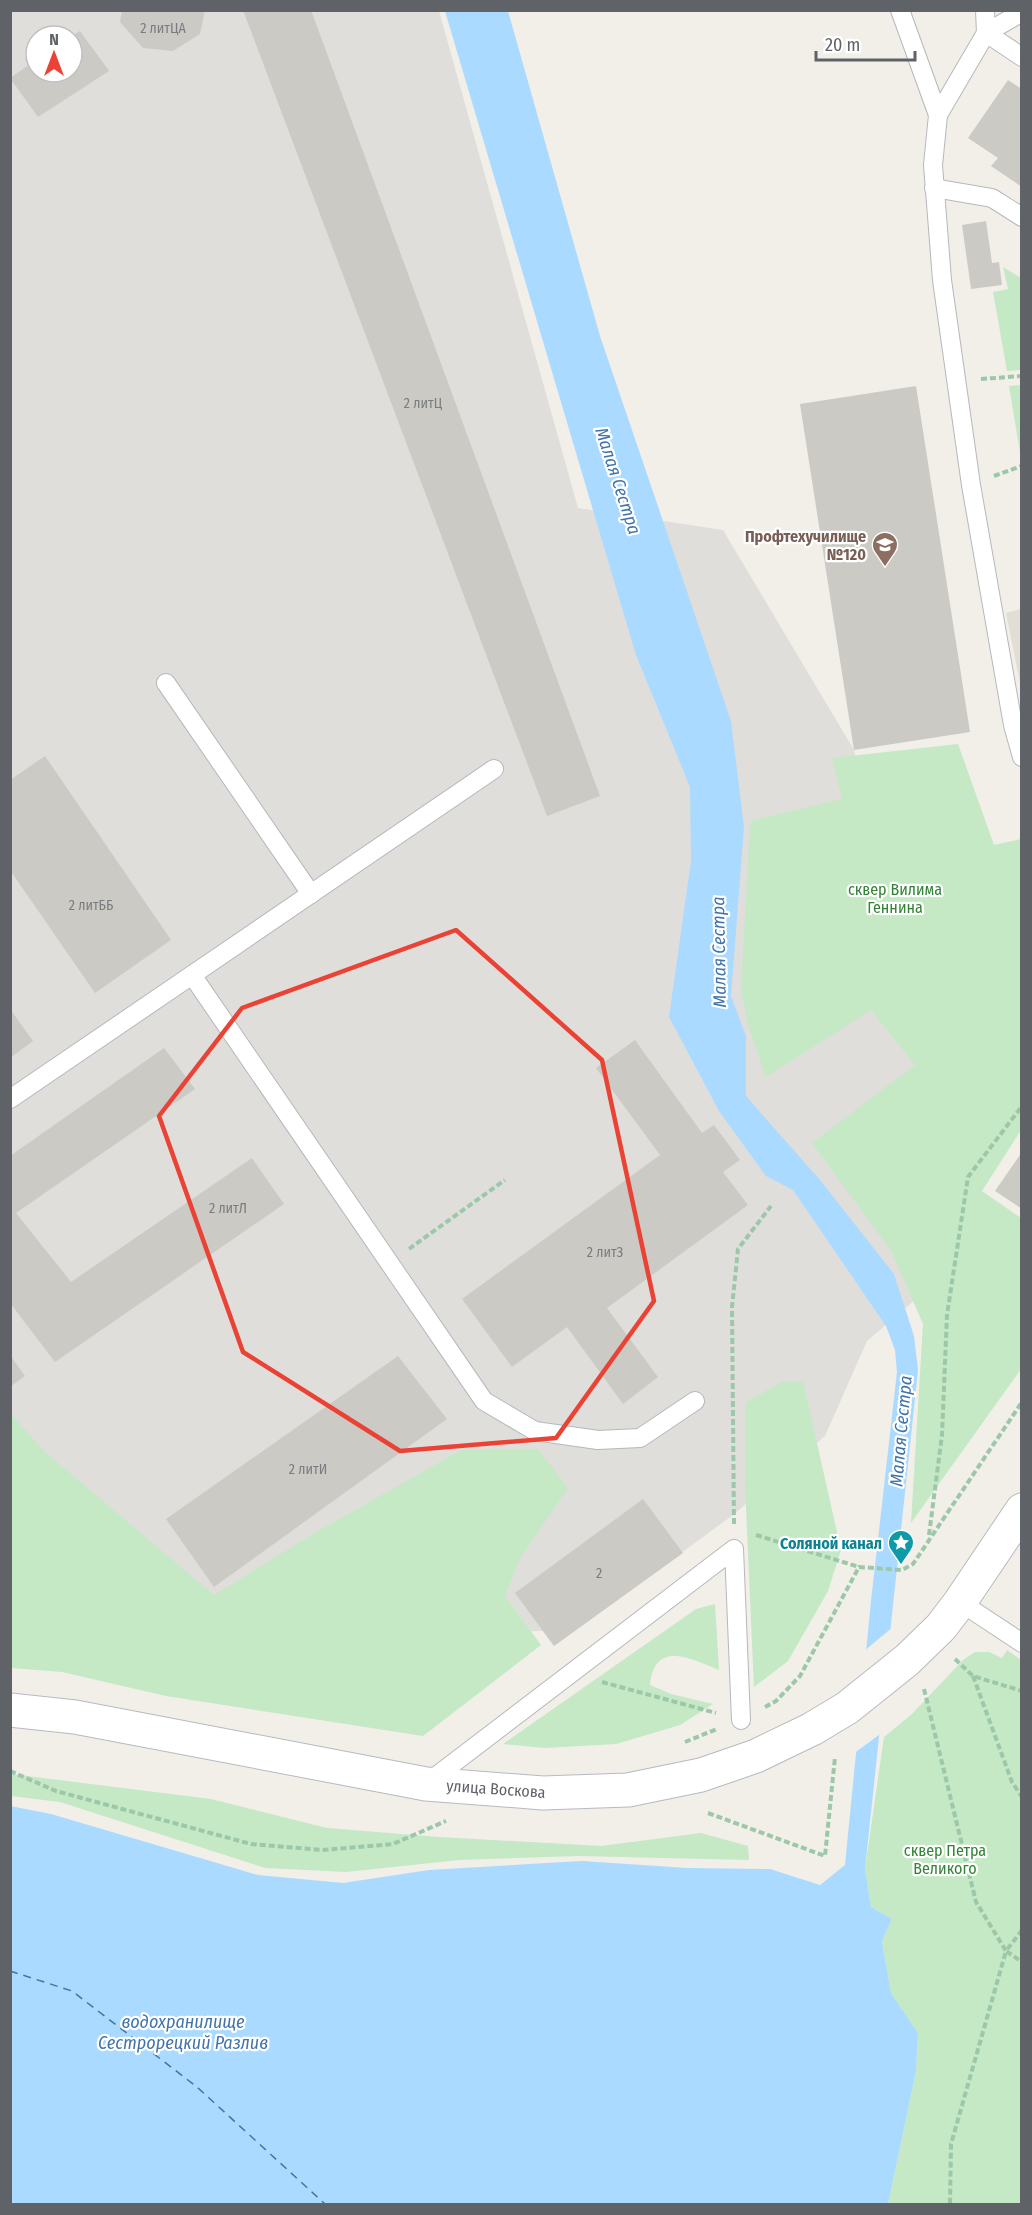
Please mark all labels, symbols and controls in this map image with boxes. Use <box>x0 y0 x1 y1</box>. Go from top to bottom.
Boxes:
house number: 2 литЦА <box>140 20 186 37</box>
north arrow <box>24 24 84 84</box>
scale bar <box>816 24 915 62</box>
text: N <box>49 30 59 49</box>
text: 20 m <box>825 34 860 56</box>
house number: 2 литЦ <box>404 395 443 412</box>
water label: Малая Сестра <box>590 425 646 537</box>
place label: Профтехучилище №120 <box>745 527 866 564</box>
school or university icon: Профтехучилище №120 <box>870 530 900 568</box>
park label: сквер Вилима Геннина <box>848 880 942 917</box>
water label: Малая Сестра <box>707 896 731 1008</box>
house number: 2 литББ <box>69 897 113 914</box>
house number: 2 литЛ <box>209 1200 247 1217</box>
house number: 2 литЗ <box>587 1244 624 1261</box>
water label: Малая Сестра <box>885 1375 917 1487</box>
house number: 2 литИ <box>289 1461 327 1478</box>
place icon: Соляной канал <box>886 1528 916 1566</box>
place label: Соляной канал <box>780 1534 882 1553</box>
house number: 2 <box>596 1565 602 1582</box>
street label: улица Воскова <box>446 1776 546 1802</box>
park label: сквер Петра Великого <box>904 1841 986 1878</box>
water label: водохранилище Сестрорецкий Разлив <box>98 2011 268 2054</box>

